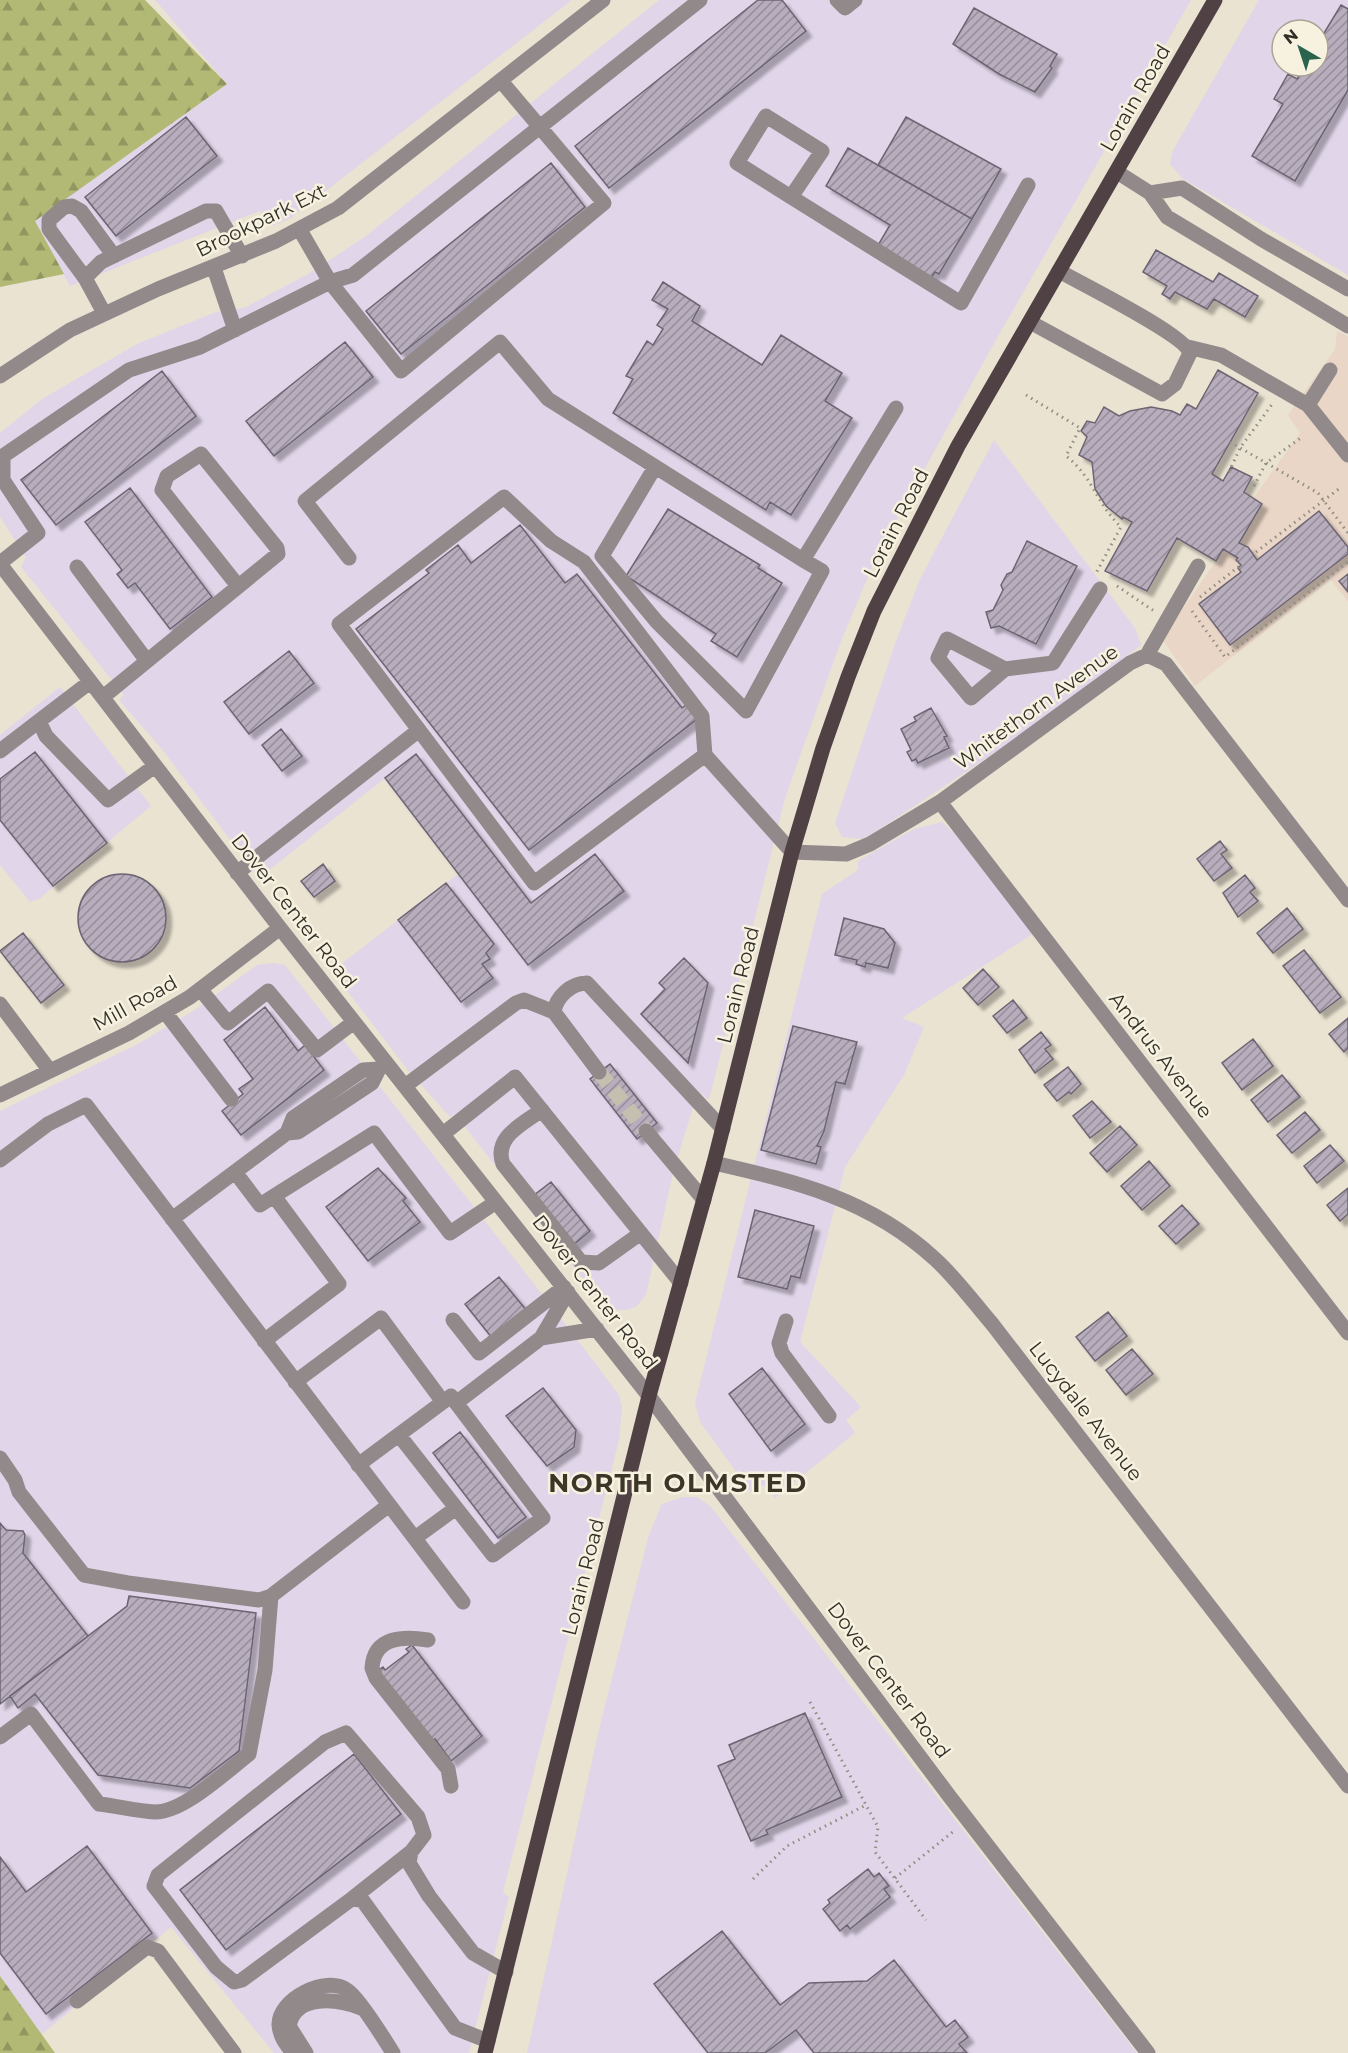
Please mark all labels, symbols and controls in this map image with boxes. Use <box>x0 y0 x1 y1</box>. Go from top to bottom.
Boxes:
north arrow <box>1270 18 1330 78</box>
text: N <box>1280 25 1302 48</box>
street label: Lorain Road <box>1095 40 1175 156</box>
street label: Brookpark Ext <box>192 178 330 262</box>
street label: Lorain Road <box>858 464 934 582</box>
street label: Whitethorn Avenue <box>949 639 1123 775</box>
street label: Dover Center Road <box>226 829 362 993</box>
street label: Lorain Road <box>712 924 764 1046</box>
street label: Mill Road <box>89 970 181 1036</box>
street label: Andrus Avenue <box>1104 987 1218 1123</box>
street label: Dover Center Road <box>527 1210 663 1374</box>
street label: Lucydale Avenue <box>1024 1337 1148 1485</box>
district label: NORTH OLMSTED <box>548 1467 808 1499</box>
street label: Lorain Road <box>557 1516 609 1638</box>
street label: Dover Center Road <box>822 1597 956 1763</box>

